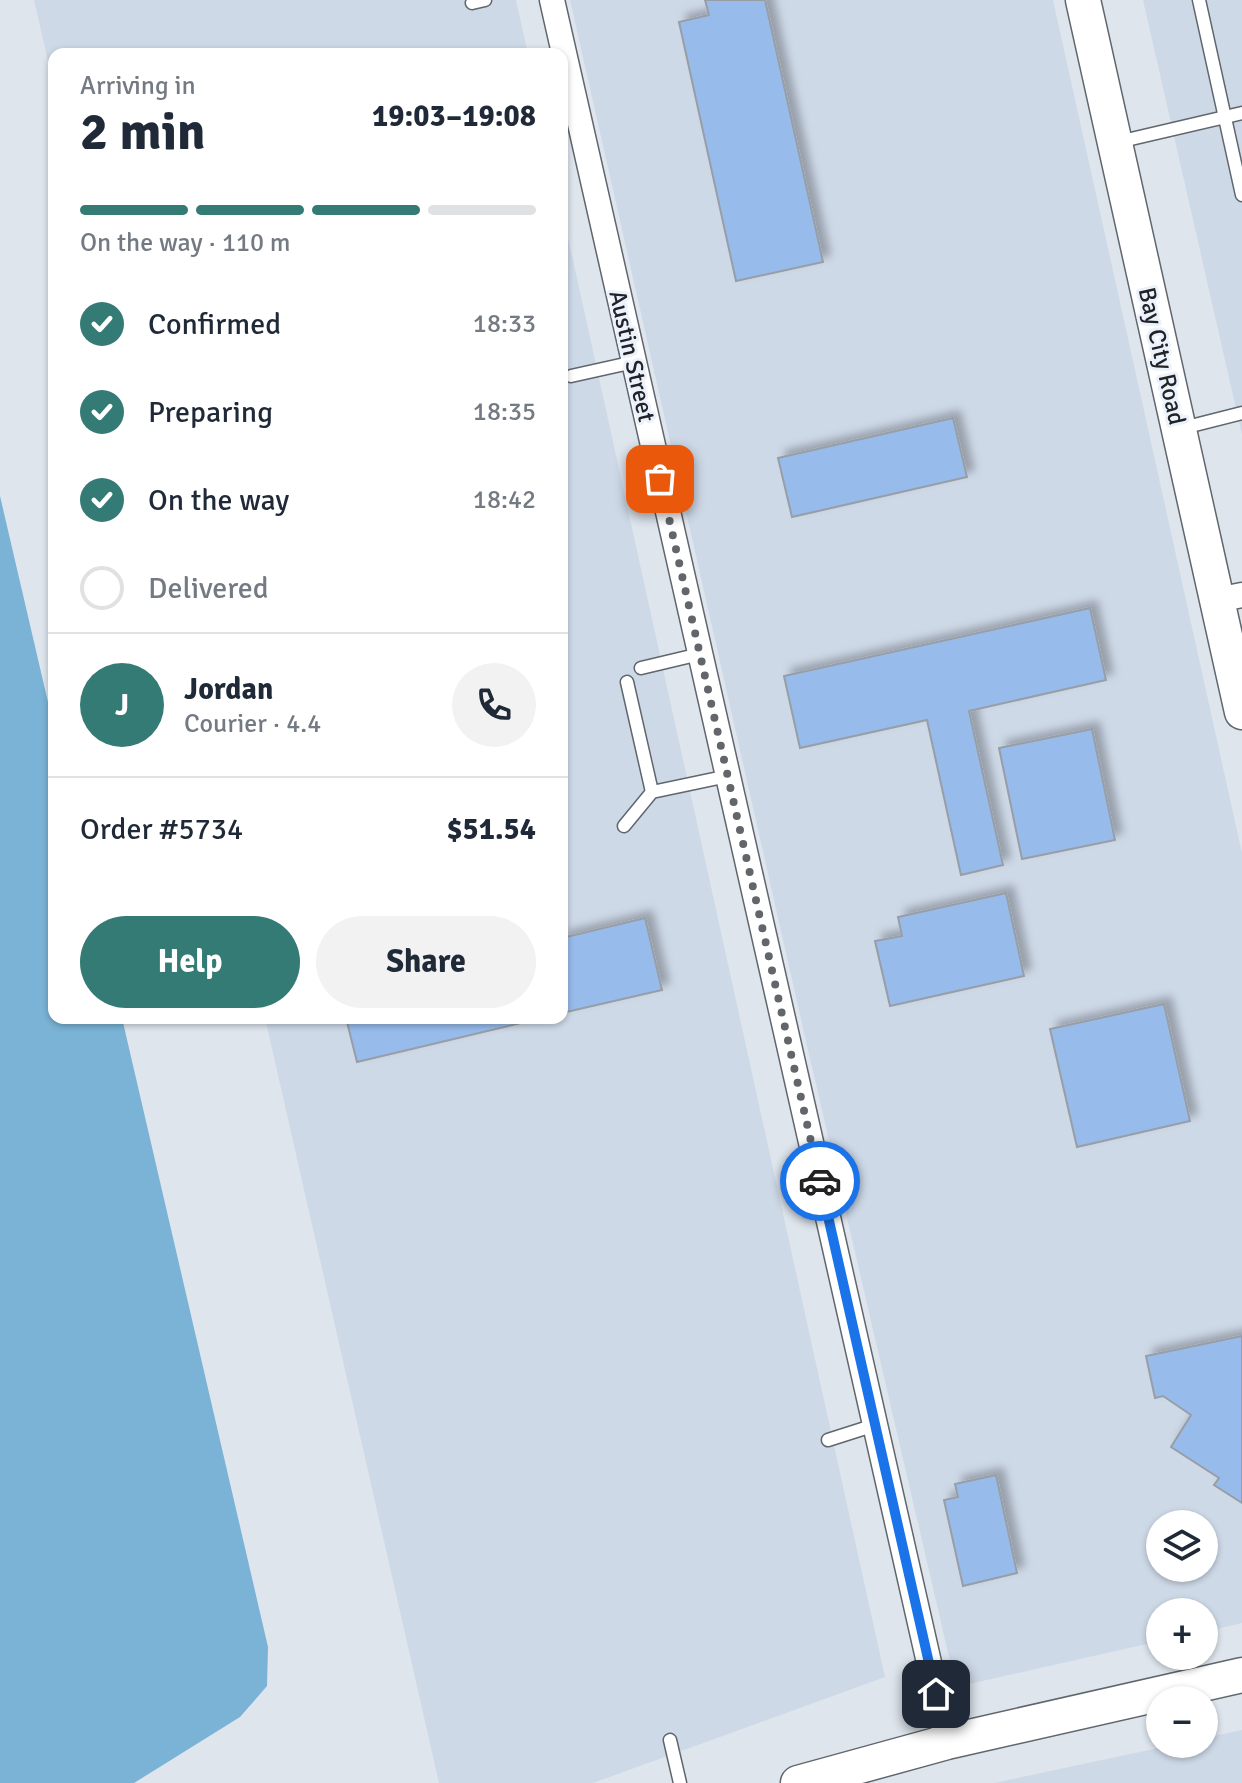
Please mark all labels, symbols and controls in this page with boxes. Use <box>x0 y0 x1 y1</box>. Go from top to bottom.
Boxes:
text: Arriving in <box>80 70 196 102</box>
text: 19:03–19:08 <box>372 98 536 135</box>
text: 2 min <box>80 100 206 164</box>
text: On the way · 110 m <box>80 227 290 259</box>
street label: Bay City Road <box>1132 284 1192 428</box>
street label: Austin Street <box>602 287 662 425</box>
icon: check <box>80 302 124 346</box>
text: Confirmed <box>148 306 281 343</box>
text: 18:33 <box>473 308 536 340</box>
icon: check <box>80 390 124 434</box>
text: Preparing <box>148 394 273 431</box>
text: 18:35 <box>473 396 536 428</box>
pin <box>626 445 694 513</box>
icon: bag <box>638 457 682 501</box>
icon: check <box>80 478 124 522</box>
text: On the way <box>148 482 289 519</box>
text: 18:42 <box>473 484 536 516</box>
text: Delivered <box>148 570 269 607</box>
button: phone <box>452 663 536 747</box>
text: Jordan <box>184 671 273 708</box>
text: J <box>115 687 129 724</box>
text: Courier · 4.4 <box>184 708 321 740</box>
text: Order #5734 <box>80 811 243 848</box>
text: $51.54 <box>446 811 536 848</box>
button: Help <box>80 916 300 1008</box>
button: Share <box>316 916 536 1008</box>
courier <box>780 1141 860 1221</box>
icon: car <box>798 1159 842 1203</box>
map controls <box>1146 1510 1218 1758</box>
button: layers <box>1146 1510 1218 1582</box>
button: + <box>1146 1598 1218 1670</box>
pin <box>902 1660 970 1728</box>
icon: home <box>914 1672 958 1716</box>
button: − <box>1146 1686 1218 1758</box>

